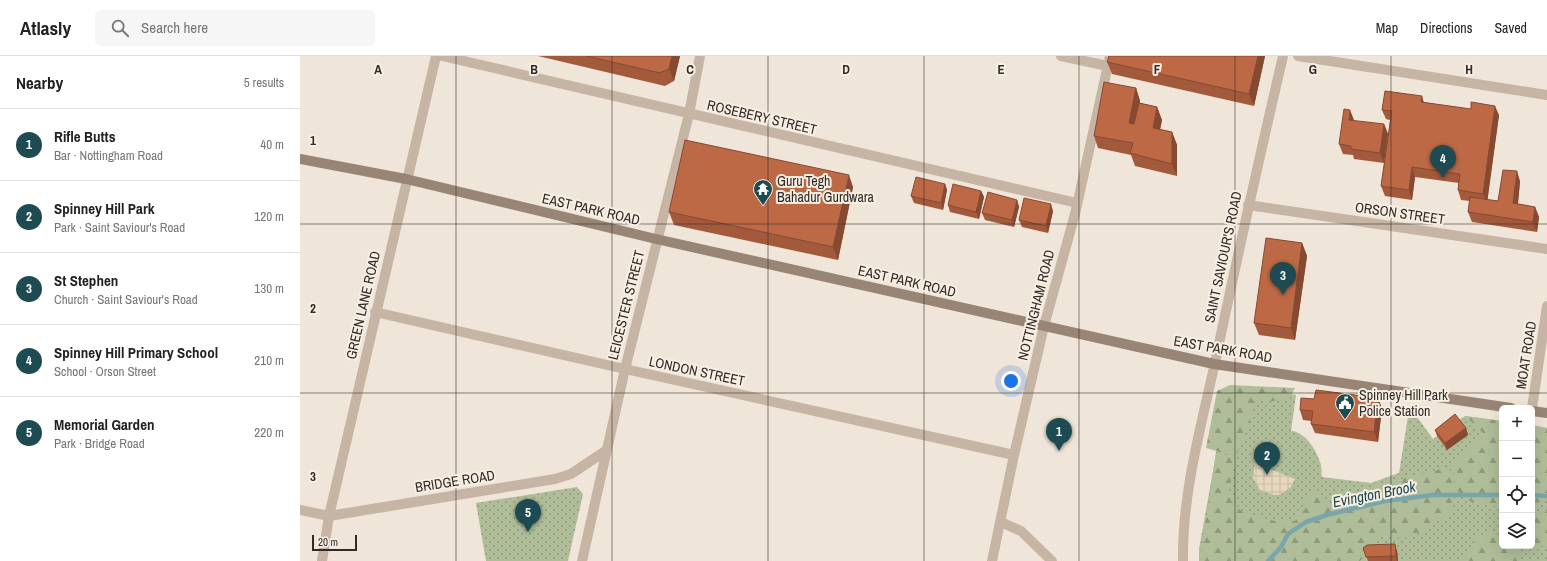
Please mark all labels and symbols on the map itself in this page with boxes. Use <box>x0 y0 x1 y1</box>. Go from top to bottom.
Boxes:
text: A <box>374 61 382 78</box>
text: B <box>530 61 538 78</box>
text: C <box>686 61 694 78</box>
text: D <box>842 61 850 78</box>
text: E <box>997 61 1005 78</box>
text: F <box>1154 61 1161 78</box>
text: G <box>1309 61 1317 78</box>
text: H <box>1465 61 1473 78</box>
street label: ROSEBERY STREET <box>705 96 819 138</box>
text: 1 <box>310 132 316 149</box>
pin: 4 <box>1430 145 1456 178</box>
place label: Guru Tegh Bahadur Gurdwara <box>777 172 875 206</box>
temple icon: Guru Tegh Bahadur Gurdwara <box>752 178 774 206</box>
street label: EAST PARK ROAD <box>540 189 642 229</box>
street label: SAINT SAVIOUR'S ROAD <box>1200 190 1246 324</box>
street label: ORSON STREET <box>1354 198 1446 228</box>
street label: LEICESTER STREET <box>604 248 648 362</box>
street label: NOTTINGHAM ROAD <box>1014 248 1058 362</box>
street label: GREEN LANE ROAD <box>342 249 384 361</box>
street label: EAST PARK ROAD <box>856 261 958 301</box>
pin: 3 <box>1270 262 1296 295</box>
text: 2 <box>310 300 316 317</box>
street label: MOAT ROAD <box>1512 320 1540 390</box>
street label: EAST PARK ROAD <box>1172 331 1274 367</box>
street label: LONDON STREET <box>647 352 747 390</box>
your location <box>1001 371 1021 391</box>
place label: Spinney Hill Park Police Station <box>1359 386 1448 420</box>
public building icon: Spinney Hill Park Police Station <box>1334 392 1356 420</box>
pin: 1 <box>1046 418 1072 451</box>
pin: 2 <box>1254 442 1280 475</box>
street label: BRIDGE ROAD <box>414 466 496 496</box>
text: 3 <box>310 468 316 485</box>
water label: Evington Brook <box>1331 476 1418 512</box>
pin: 5 <box>515 499 541 532</box>
scale bar <box>312 533 357 552</box>

